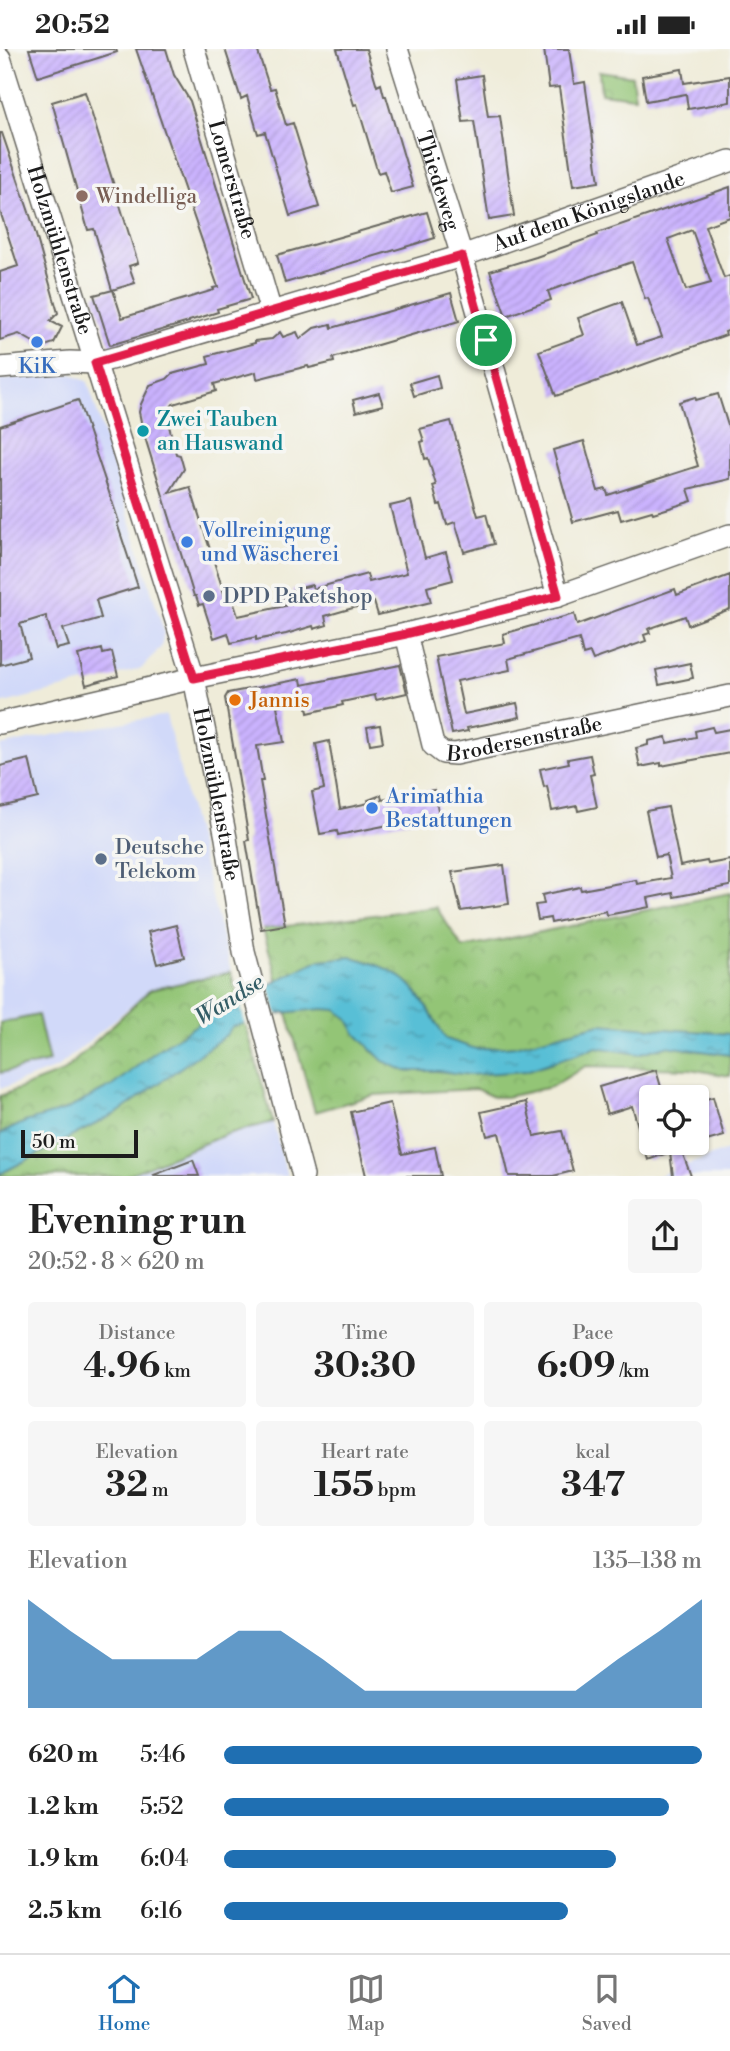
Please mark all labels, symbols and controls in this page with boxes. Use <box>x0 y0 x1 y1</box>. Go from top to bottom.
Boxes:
text: 20:52 <box>35 9 110 41</box>
street label: Lomerstraße <box>202 117 261 242</box>
street label: Thiedeweg <box>410 128 465 234</box>
street label: Holzmühlenstraße <box>20 162 98 338</box>
street label: Auf dem Königslande <box>489 166 689 258</box>
place label: Windelliga <box>95 184 198 210</box>
marker: Windelliga <box>74 188 90 204</box>
pin <box>456 310 516 370</box>
icon: arrive <box>467 321 505 359</box>
marker: KiK <box>29 334 45 350</box>
place label: KiK <box>18 354 57 380</box>
place label: Zwei Tauben an Hauswand <box>157 407 283 457</box>
marker: Zwei Tauben an Hauswand <box>135 423 151 439</box>
place label: Vollreinigung und Wäscherei <box>200 518 339 568</box>
marker: Vollreinigung und Wäscherei <box>179 534 195 550</box>
place label: DPD Paketshop <box>223 584 373 610</box>
marker: DPD Paketshop <box>201 588 217 604</box>
place label: Jannis <box>248 688 310 714</box>
marker: Jannis <box>227 692 243 708</box>
street label: Holzmühlenstraße <box>186 705 245 883</box>
street label: Brodersenstraße <box>445 711 605 768</box>
place label: Arimathia Bestattungen <box>385 784 513 834</box>
marker: Arimathia Bestattungen <box>364 800 380 816</box>
place label: Deutsche Telekom <box>115 835 204 885</box>
marker: Deutsche Telekom <box>93 851 109 867</box>
water label: Wandse <box>190 968 269 1032</box>
map controls <box>639 1085 709 1155</box>
button: locate <box>639 1085 709 1155</box>
scale bar <box>21 1127 138 1159</box>
text: 50 m <box>32 1130 76 1154</box>
text: Evening run <box>28 1198 246 1245</box>
button: share <box>628 1199 702 1273</box>
text: 20:52 · 8 × 620 m <box>28 1248 205 1276</box>
text: Distance <box>99 1321 175 1345</box>
text: Time <box>342 1321 388 1345</box>
text: Pace <box>573 1321 613 1345</box>
text: 4.96 <box>83 1345 160 1388</box>
text: 30:30 <box>314 1345 416 1388</box>
text: 6:09 <box>536 1345 616 1388</box>
text: km <box>160 1359 191 1383</box>
text: /km <box>616 1359 650 1383</box>
text: Elevation <box>96 1440 178 1464</box>
text: Heart rate <box>321 1440 409 1464</box>
text: kcal <box>576 1440 610 1464</box>
text: 32 <box>105 1464 148 1507</box>
text: 155 <box>314 1464 374 1507</box>
text: 347 <box>561 1464 625 1507</box>
text: m <box>148 1478 169 1502</box>
text: bpm <box>374 1478 416 1502</box>
text: Elevation <box>28 1547 128 1575</box>
text: 135–138 m <box>593 1547 702 1575</box>
text: 620 m <box>28 1741 98 1769</box>
text: 5:46 <box>140 1741 186 1769</box>
text: 1.2 km <box>28 1793 99 1821</box>
text: 5:52 <box>140 1793 184 1821</box>
text: 1.9 km <box>28 1845 99 1873</box>
text: 6:04 <box>140 1845 188 1873</box>
text: 2.5 km <box>28 1897 102 1925</box>
text: 6:16 <box>140 1897 182 1925</box>
tab: Home <box>98 1970 150 2036</box>
tab: Map <box>347 1970 385 2036</box>
tab: Saved <box>582 1970 632 2036</box>

